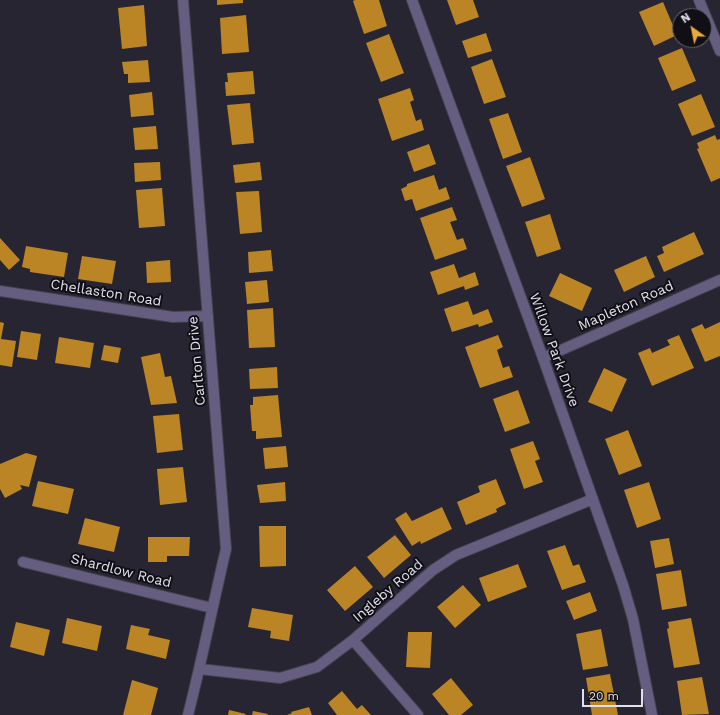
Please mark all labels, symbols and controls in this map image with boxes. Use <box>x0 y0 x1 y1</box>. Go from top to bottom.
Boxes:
north arrow <box>672 8 712 48</box>
text: N <box>679 11 693 26</box>
street label: Chellaston Road <box>49 276 163 310</box>
street label: Mapleton Road <box>576 277 676 335</box>
street label: Willow Park Drive <box>526 291 582 409</box>
street label: Carlton Drive <box>185 316 209 406</box>
street label: Shardlow Road <box>69 550 173 592</box>
street label: Ingleby Road <box>350 556 426 626</box>
scale bar <box>584 681 645 707</box>
text: 20 m <box>589 689 619 703</box>

